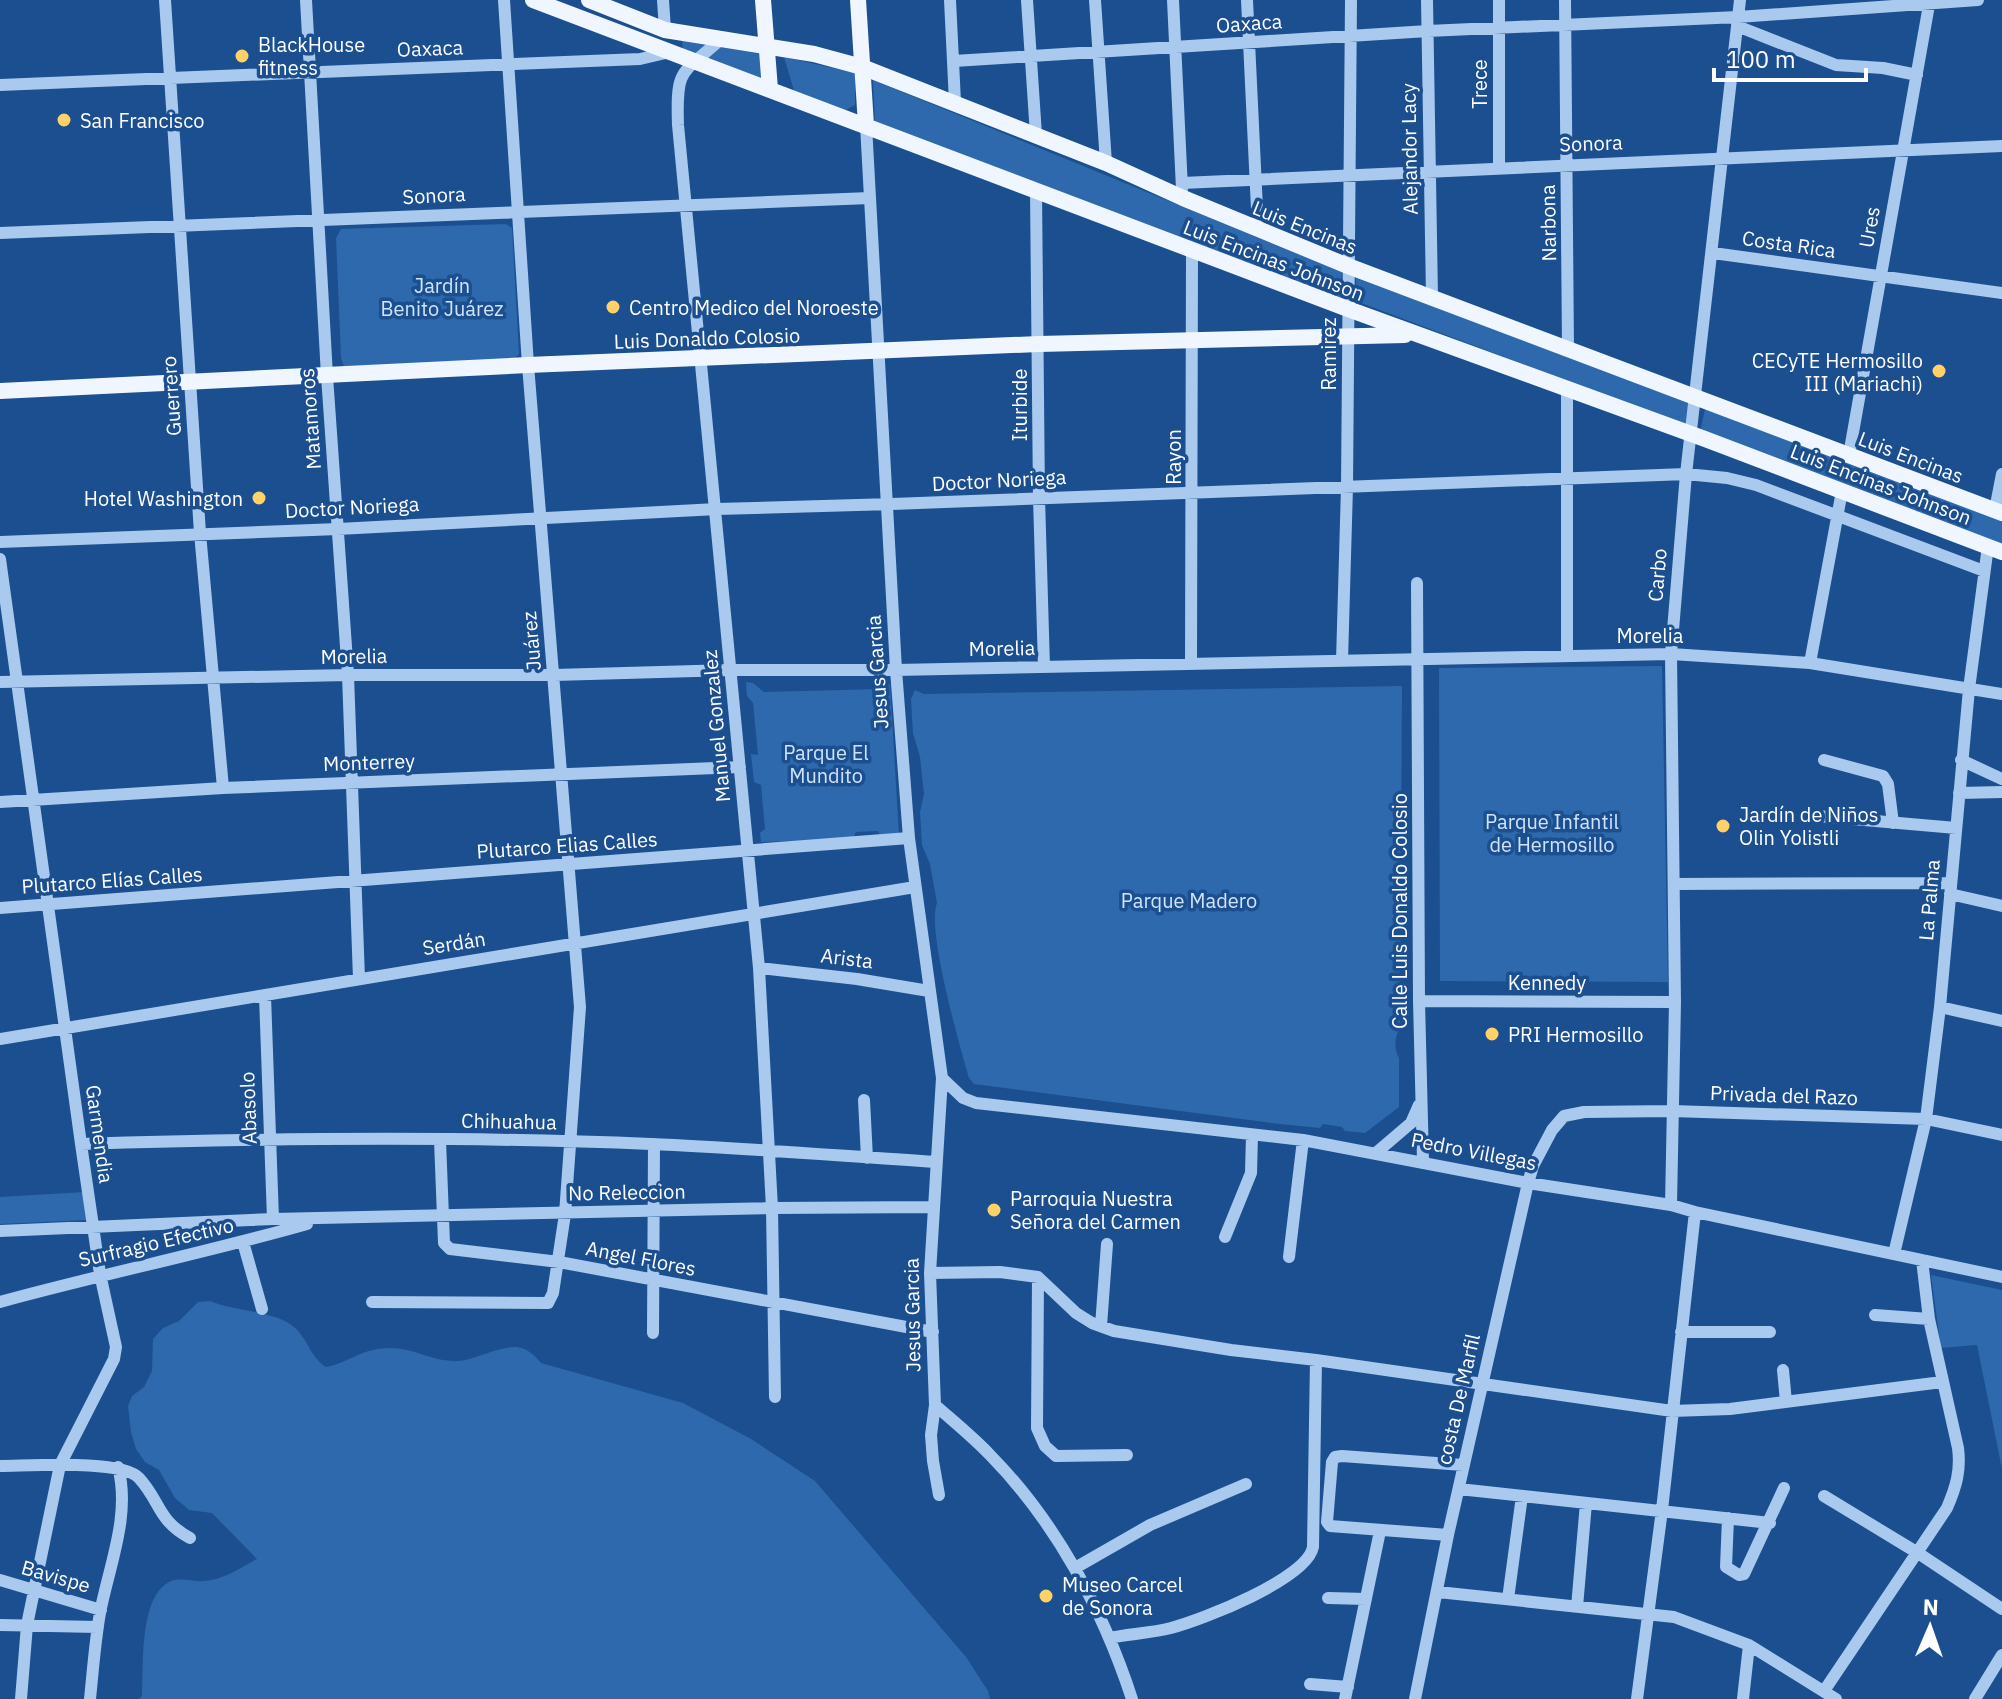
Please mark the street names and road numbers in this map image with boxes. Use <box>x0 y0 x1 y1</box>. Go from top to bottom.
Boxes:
street label: Oaxaca <box>1215 7 1283 39</box>
street label: Oaxaca <box>396 33 464 63</box>
street label: Trece <box>1466 59 1493 109</box>
street label: Alejandor Lacy <box>1394 83 1424 215</box>
street label: Sonora <box>1559 128 1623 158</box>
street label: Sonora <box>402 180 467 210</box>
street label: Narbona <box>1534 184 1562 262</box>
street label: Luis Encinas <box>1249 194 1361 260</box>
street label: Ures <box>1852 204 1886 250</box>
street label: Luis Encinas Johnson <box>1180 213 1368 307</box>
street label: Costa Rica <box>1740 224 1838 264</box>
street label: Ramirez <box>1315 317 1342 391</box>
street label: Luis Donaldo Colosio <box>613 321 801 355</box>
street label: Guerrero <box>155 355 187 437</box>
street label: Matamoros <box>293 367 327 471</box>
street label: Iturbide <box>1006 369 1033 441</box>
street label: Luis Encinas <box>1855 425 1967 489</box>
street label: Rayon <box>1160 429 1187 485</box>
street label: Luis Encinas Johnson <box>1787 437 1975 531</box>
street label: Doctor Noriega <box>931 463 1067 497</box>
street label: Doctor Noriega <box>284 490 420 524</box>
street label: Carbo <box>1641 547 1673 603</box>
street label: Juárez <box>515 610 547 672</box>
street label: Jesus Garcia <box>860 614 894 730</box>
street label: Morelia <box>1617 622 1684 649</box>
street label: Morelia <box>968 634 1036 662</box>
street label: Morelia <box>320 642 388 670</box>
street label: Manuel Gonzalez <box>696 649 736 803</box>
street label: Monterrey <box>322 747 416 777</box>
street label: Calle Luis Donaldo Colosio <box>1386 793 1413 1029</box>
street label: Plutarco Elias Calles <box>475 825 659 865</box>
street label: La Palma <box>1912 858 1946 942</box>
street label: Plutarco Elías Calles <box>20 860 204 900</box>
street label: Serdán <box>421 925 487 961</box>
street label: Arista <box>819 941 875 975</box>
street label: Kennedy <box>1508 969 1586 996</box>
street label: Abasolo <box>233 1071 263 1145</box>
street label: Privada del Razo <box>1710 1079 1858 1111</box>
street label: Garmendia <box>80 1083 120 1185</box>
street label: Chihuahua <box>461 1107 557 1135</box>
street label: Pedro Villegas <box>1409 1126 1539 1176</box>
street label: No Releccion <box>568 1177 686 1207</box>
street label: Surfragio Efectivo <box>76 1211 236 1273</box>
street label: Angel Flores <box>584 1234 698 1282</box>
street label: Jesus Garcia <box>897 1257 926 1372</box>
street label: costa De Marfil <box>1430 1331 1486 1467</box>
street label: Bavispe <box>18 1553 94 1599</box>

